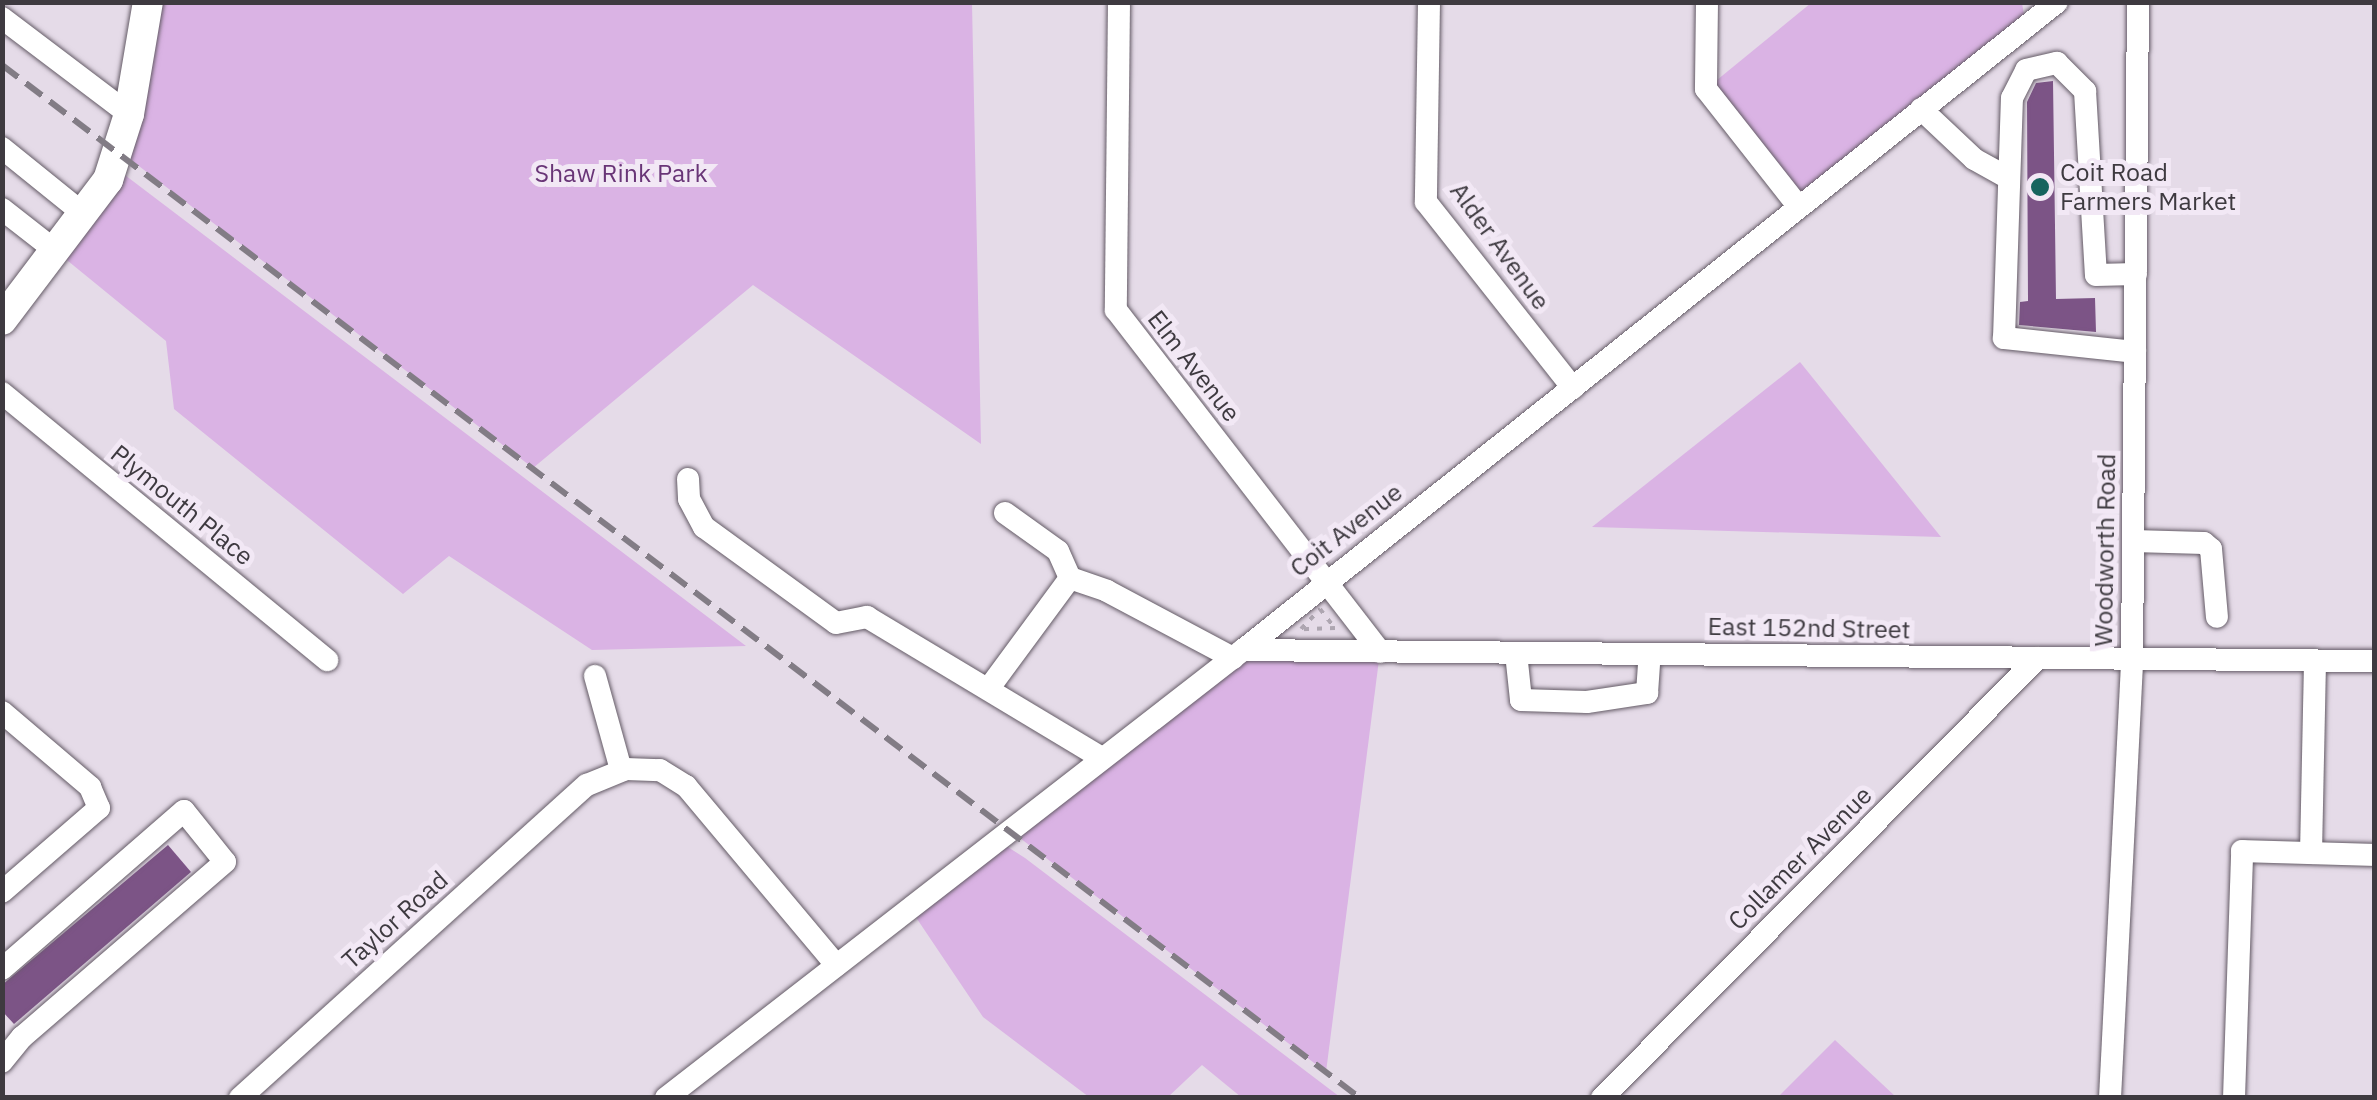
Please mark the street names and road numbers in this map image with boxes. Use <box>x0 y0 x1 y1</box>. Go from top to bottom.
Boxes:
street label: Alder Avenue <box>1444 177 1556 315</box>
street label: Elm Avenue <box>1141 305 1247 427</box>
street label: Plymouth Place <box>105 438 259 572</box>
street label: Woodworth Road <box>2088 453 2122 647</box>
street label: Coit Avenue <box>1284 477 1408 583</box>
street label: East 152nd Street <box>1707 611 1911 645</box>
street label: Collamer Avenue <box>1722 780 1878 936</box>
street label: Taylor Road <box>336 865 454 975</box>

